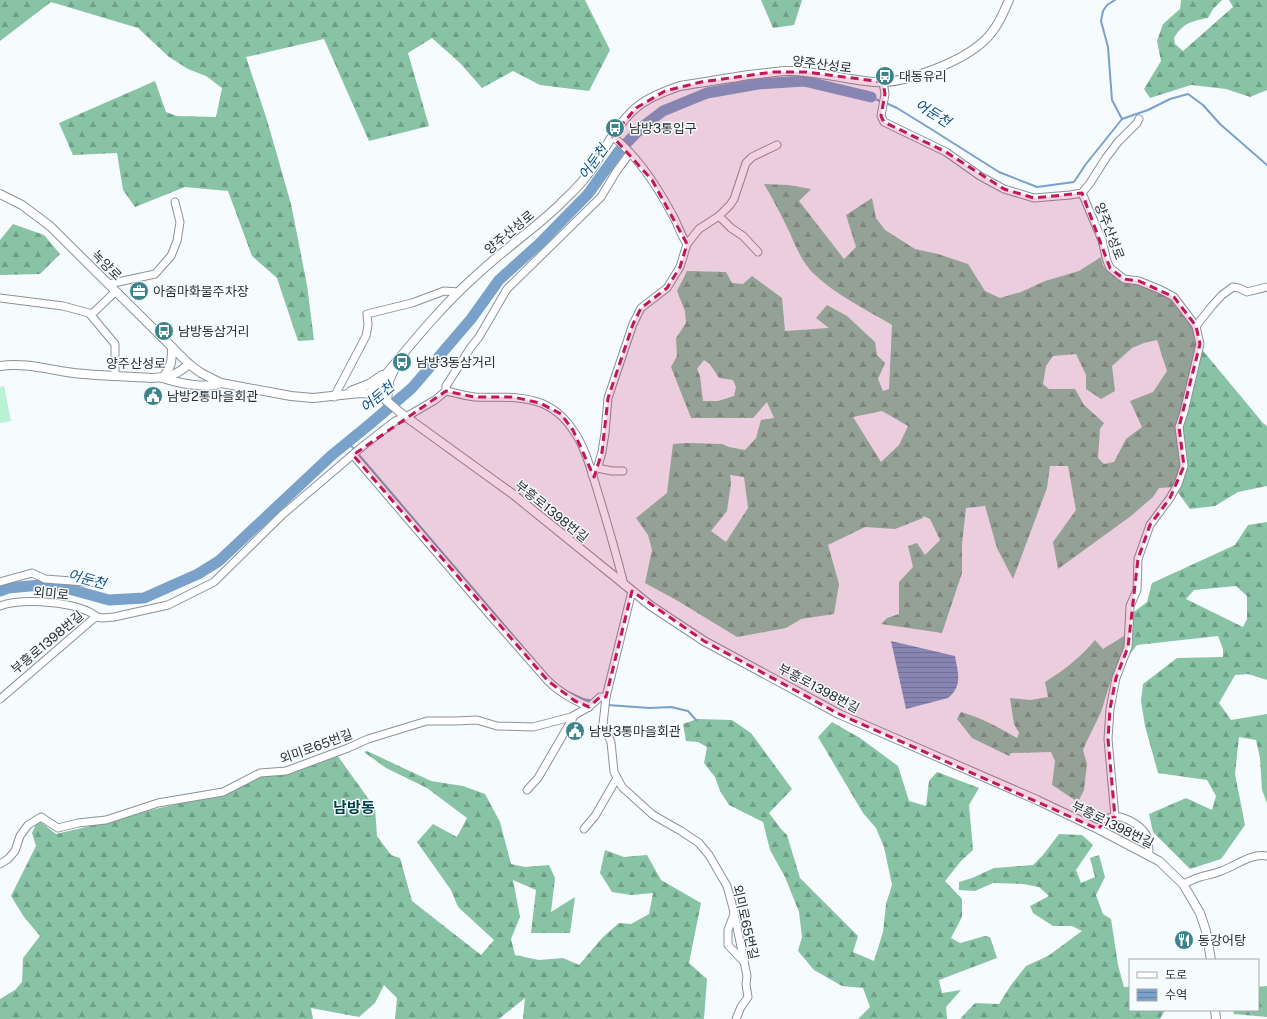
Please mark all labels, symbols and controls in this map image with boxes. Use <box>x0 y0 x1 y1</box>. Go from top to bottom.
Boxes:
street label: 양주산성로 <box>791 53 853 76</box>
bus stop icon: 대동유리 <box>874 65 896 87</box>
place label: 대동유리 <box>899 69 947 84</box>
water label: 어둔천 <box>912 96 955 131</box>
bus stop icon: 남방3통입구 <box>604 117 626 139</box>
place label: 남방3통입구 <box>629 121 697 136</box>
water label: 어둔천 <box>575 141 611 182</box>
street label: 양주산성로 <box>1092 201 1127 262</box>
street label: 양주산성로 <box>482 207 537 257</box>
street label: 녹양로 <box>89 247 125 283</box>
office icon: 아줌마화물주차장 <box>128 280 150 302</box>
place label: 아줌마화물주차장 <box>153 284 249 299</box>
bus stop icon: 남방동삼거리 <box>153 320 175 342</box>
place label: 남방동삼거리 <box>178 324 250 339</box>
bus stop icon: 남방3동삼거리 <box>391 351 413 373</box>
place label: 남방3동삼거리 <box>416 355 496 370</box>
street label: 양주산성로 <box>106 356 166 371</box>
water label: 어둔천 <box>357 378 398 416</box>
public building icon: 남방2통마을회관 <box>142 385 164 407</box>
place label: 남방2통마을회관 <box>167 389 259 404</box>
street label: 부흥로1398번길 <box>512 477 591 545</box>
water label: 어둔천 <box>66 566 109 592</box>
street label: 외미로 <box>32 584 70 603</box>
street label: 부흥로1398번길 <box>8 608 86 677</box>
street label: 부흥로1398번길 <box>776 661 862 716</box>
public building icon: 남방3통마을회관 <box>564 720 586 742</box>
place label: 남방3통마을회관 <box>589 724 681 739</box>
street label: 외미로65번길 <box>278 726 355 767</box>
street label: 부흥로1398번길 <box>1069 798 1156 851</box>
district label: 남방동 <box>333 799 375 816</box>
street label: 외미로65번길 <box>730 883 761 961</box>
restaurant icon: 동강어탕 <box>1173 929 1195 951</box>
place label: 동강어탕 <box>1198 933 1246 948</box>
legend <box>1129 959 1259 1011</box>
text: 도로 <box>1165 968 1187 982</box>
text: 수역 <box>1165 988 1187 1002</box>

